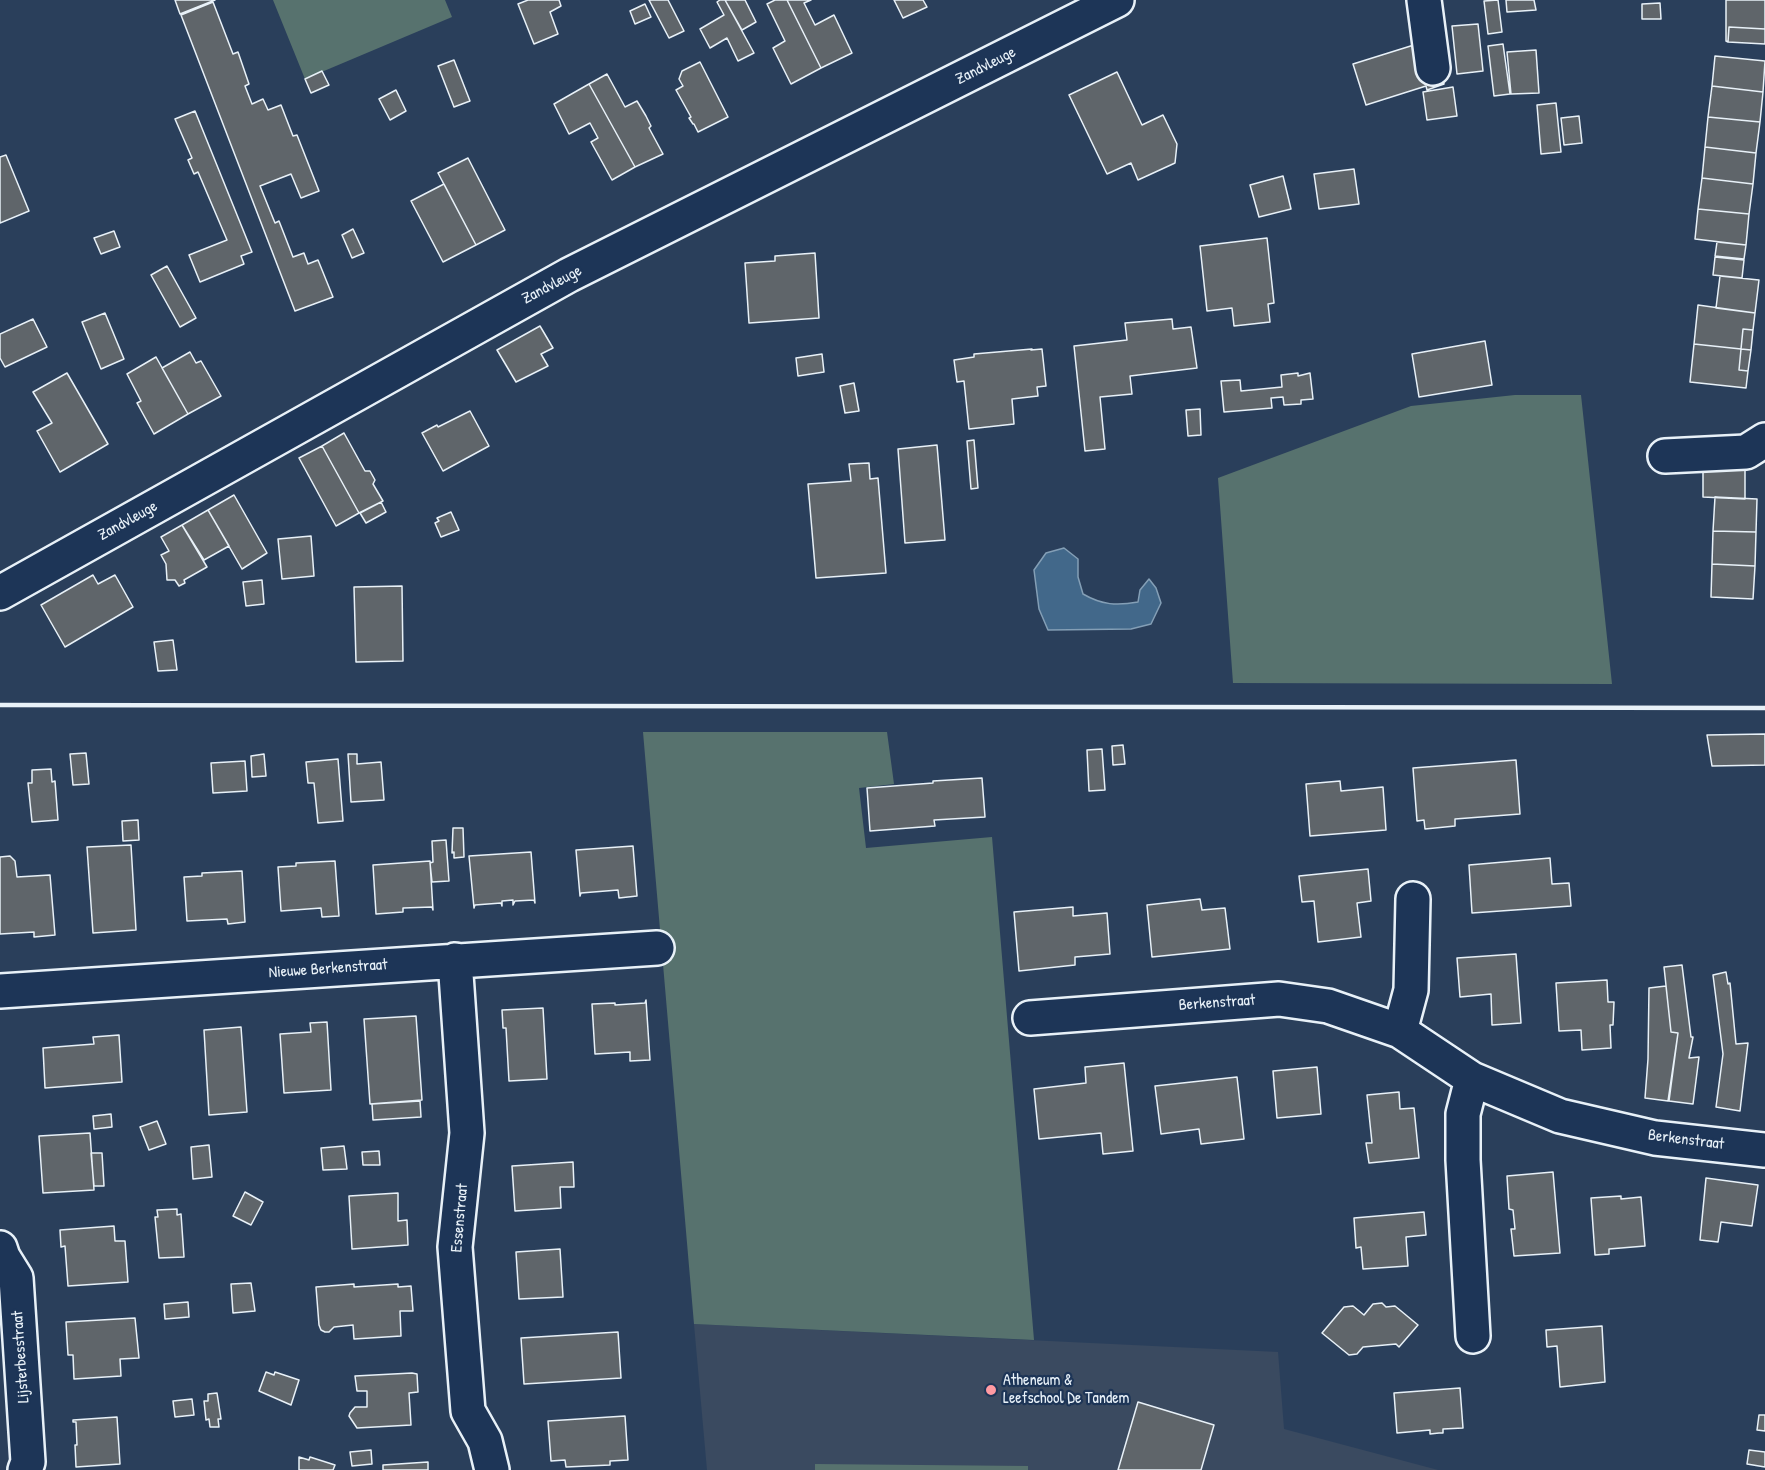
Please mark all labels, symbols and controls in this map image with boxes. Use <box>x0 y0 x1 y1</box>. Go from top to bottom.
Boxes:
street label: Zandvleuge <box>953 43 1019 89</box>
street label: Zandvleuge <box>519 261 585 309</box>
street label: Zandvleuge <box>95 497 161 545</box>
street label: Nieuwe Berkenstraat <box>268 955 388 983</box>
street label: Berkenstraat <box>1178 991 1256 1015</box>
street label: Berkenstraat <box>1647 1126 1725 1154</box>
street label: Essenstraat <box>447 1183 473 1253</box>
street label: Lijsterbesstraat <box>8 1310 34 1404</box>
place label: Atheneum & Leefschool De Tandem <box>1003 1371 1129 1409</box>
marker: Atheneum & Leefschool De Tandem <box>984 1383 998 1397</box>

